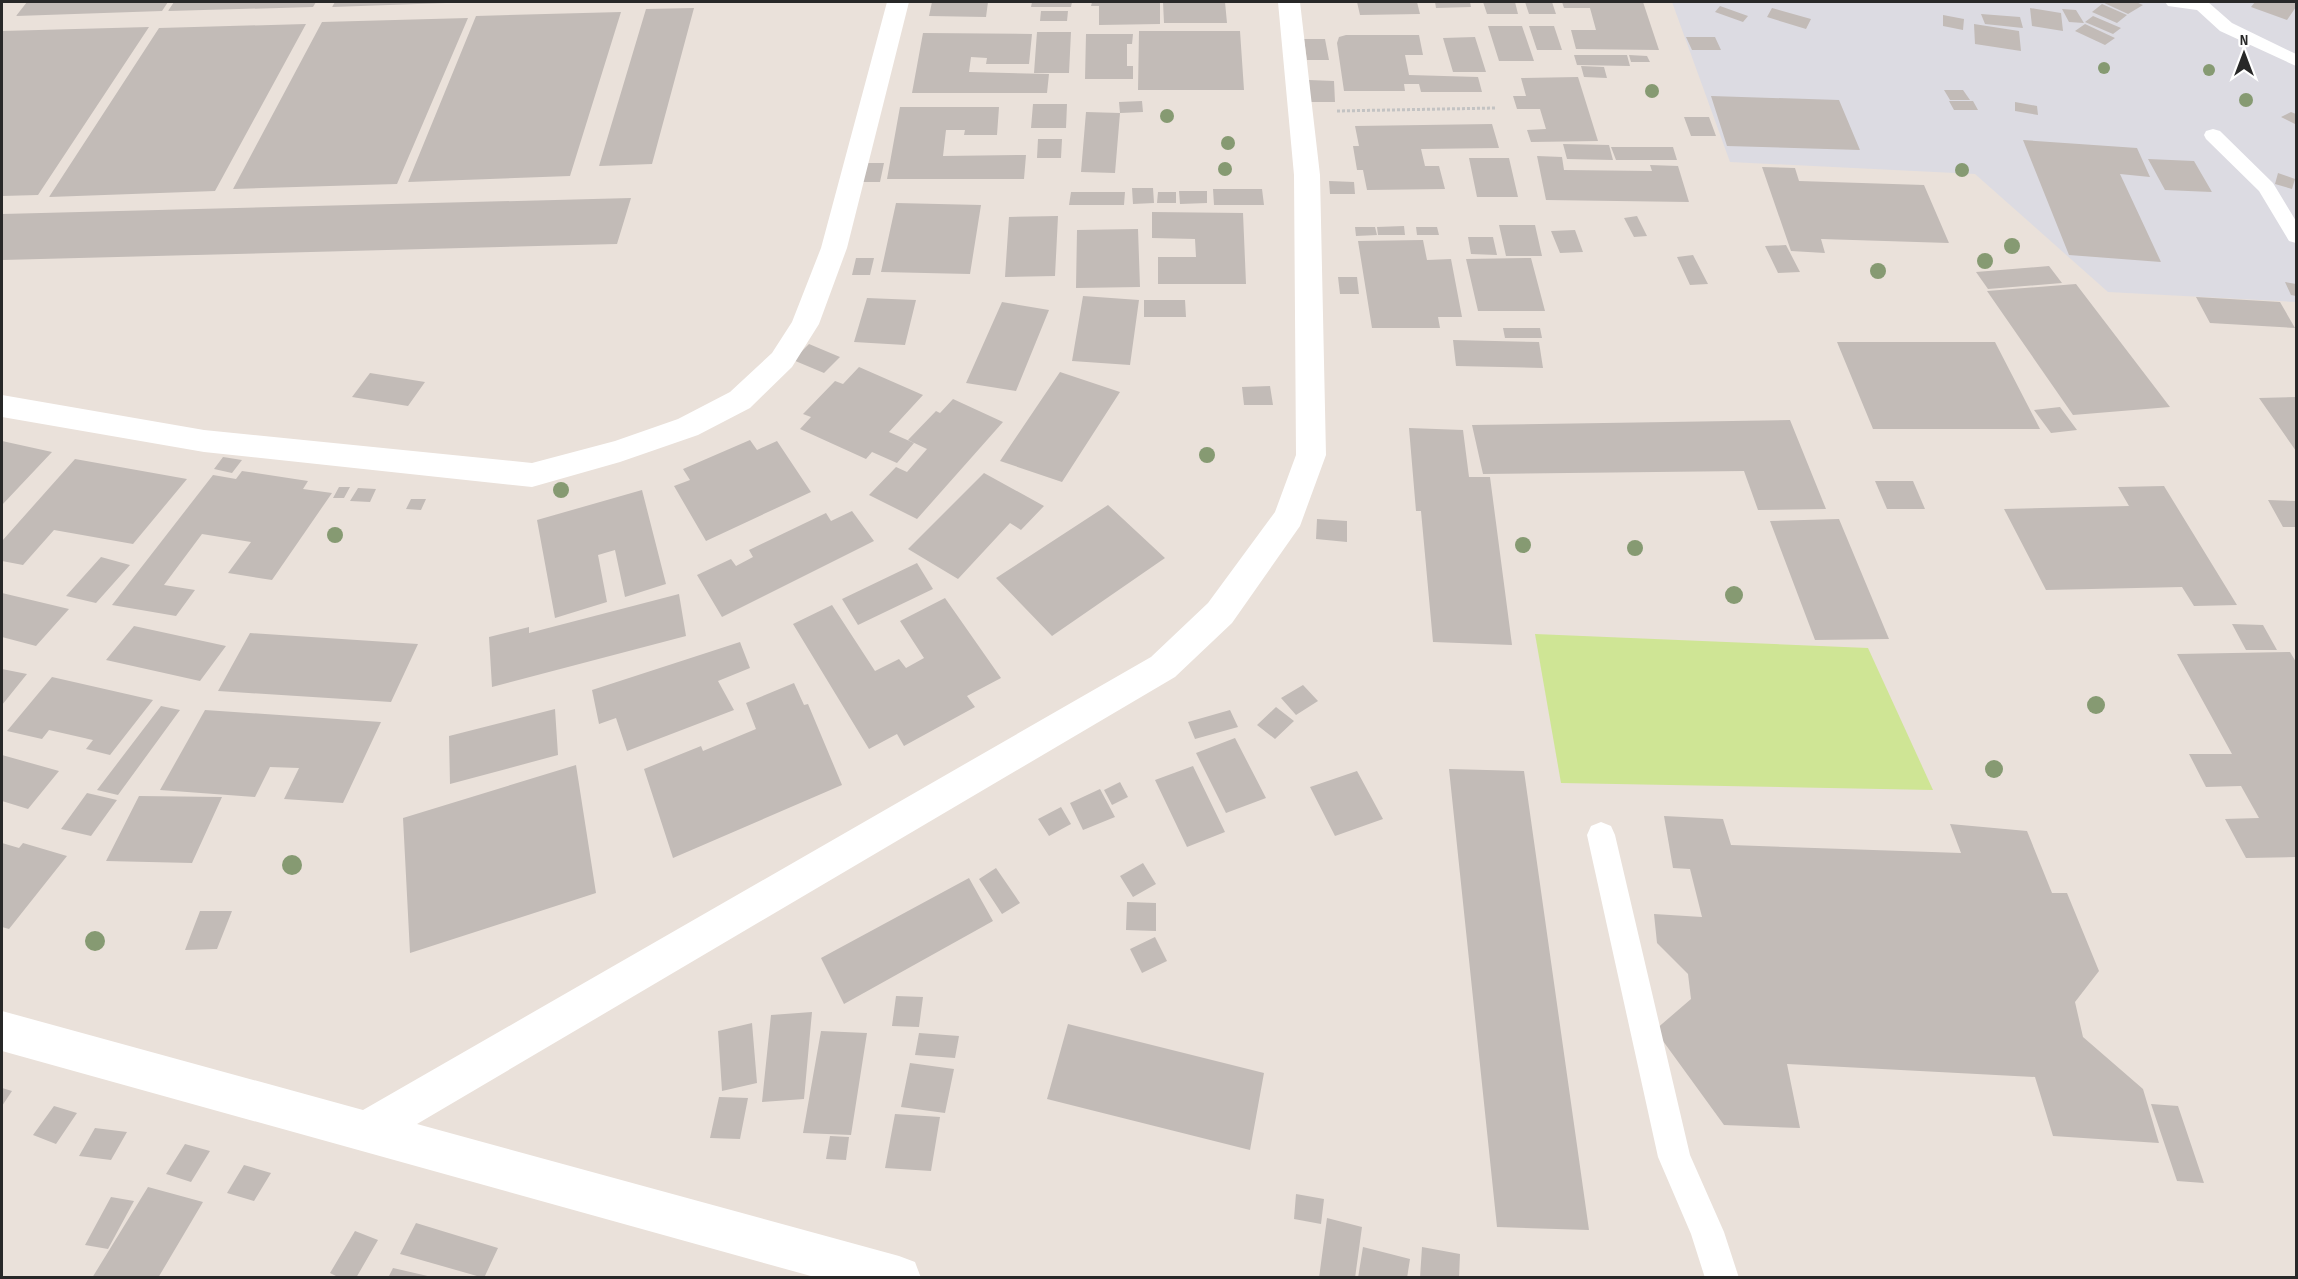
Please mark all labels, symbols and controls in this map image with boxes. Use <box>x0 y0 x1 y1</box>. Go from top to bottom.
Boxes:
north arrow <box>2214 24 2274 84</box>
text: N <box>2240 31 2248 50</box>

